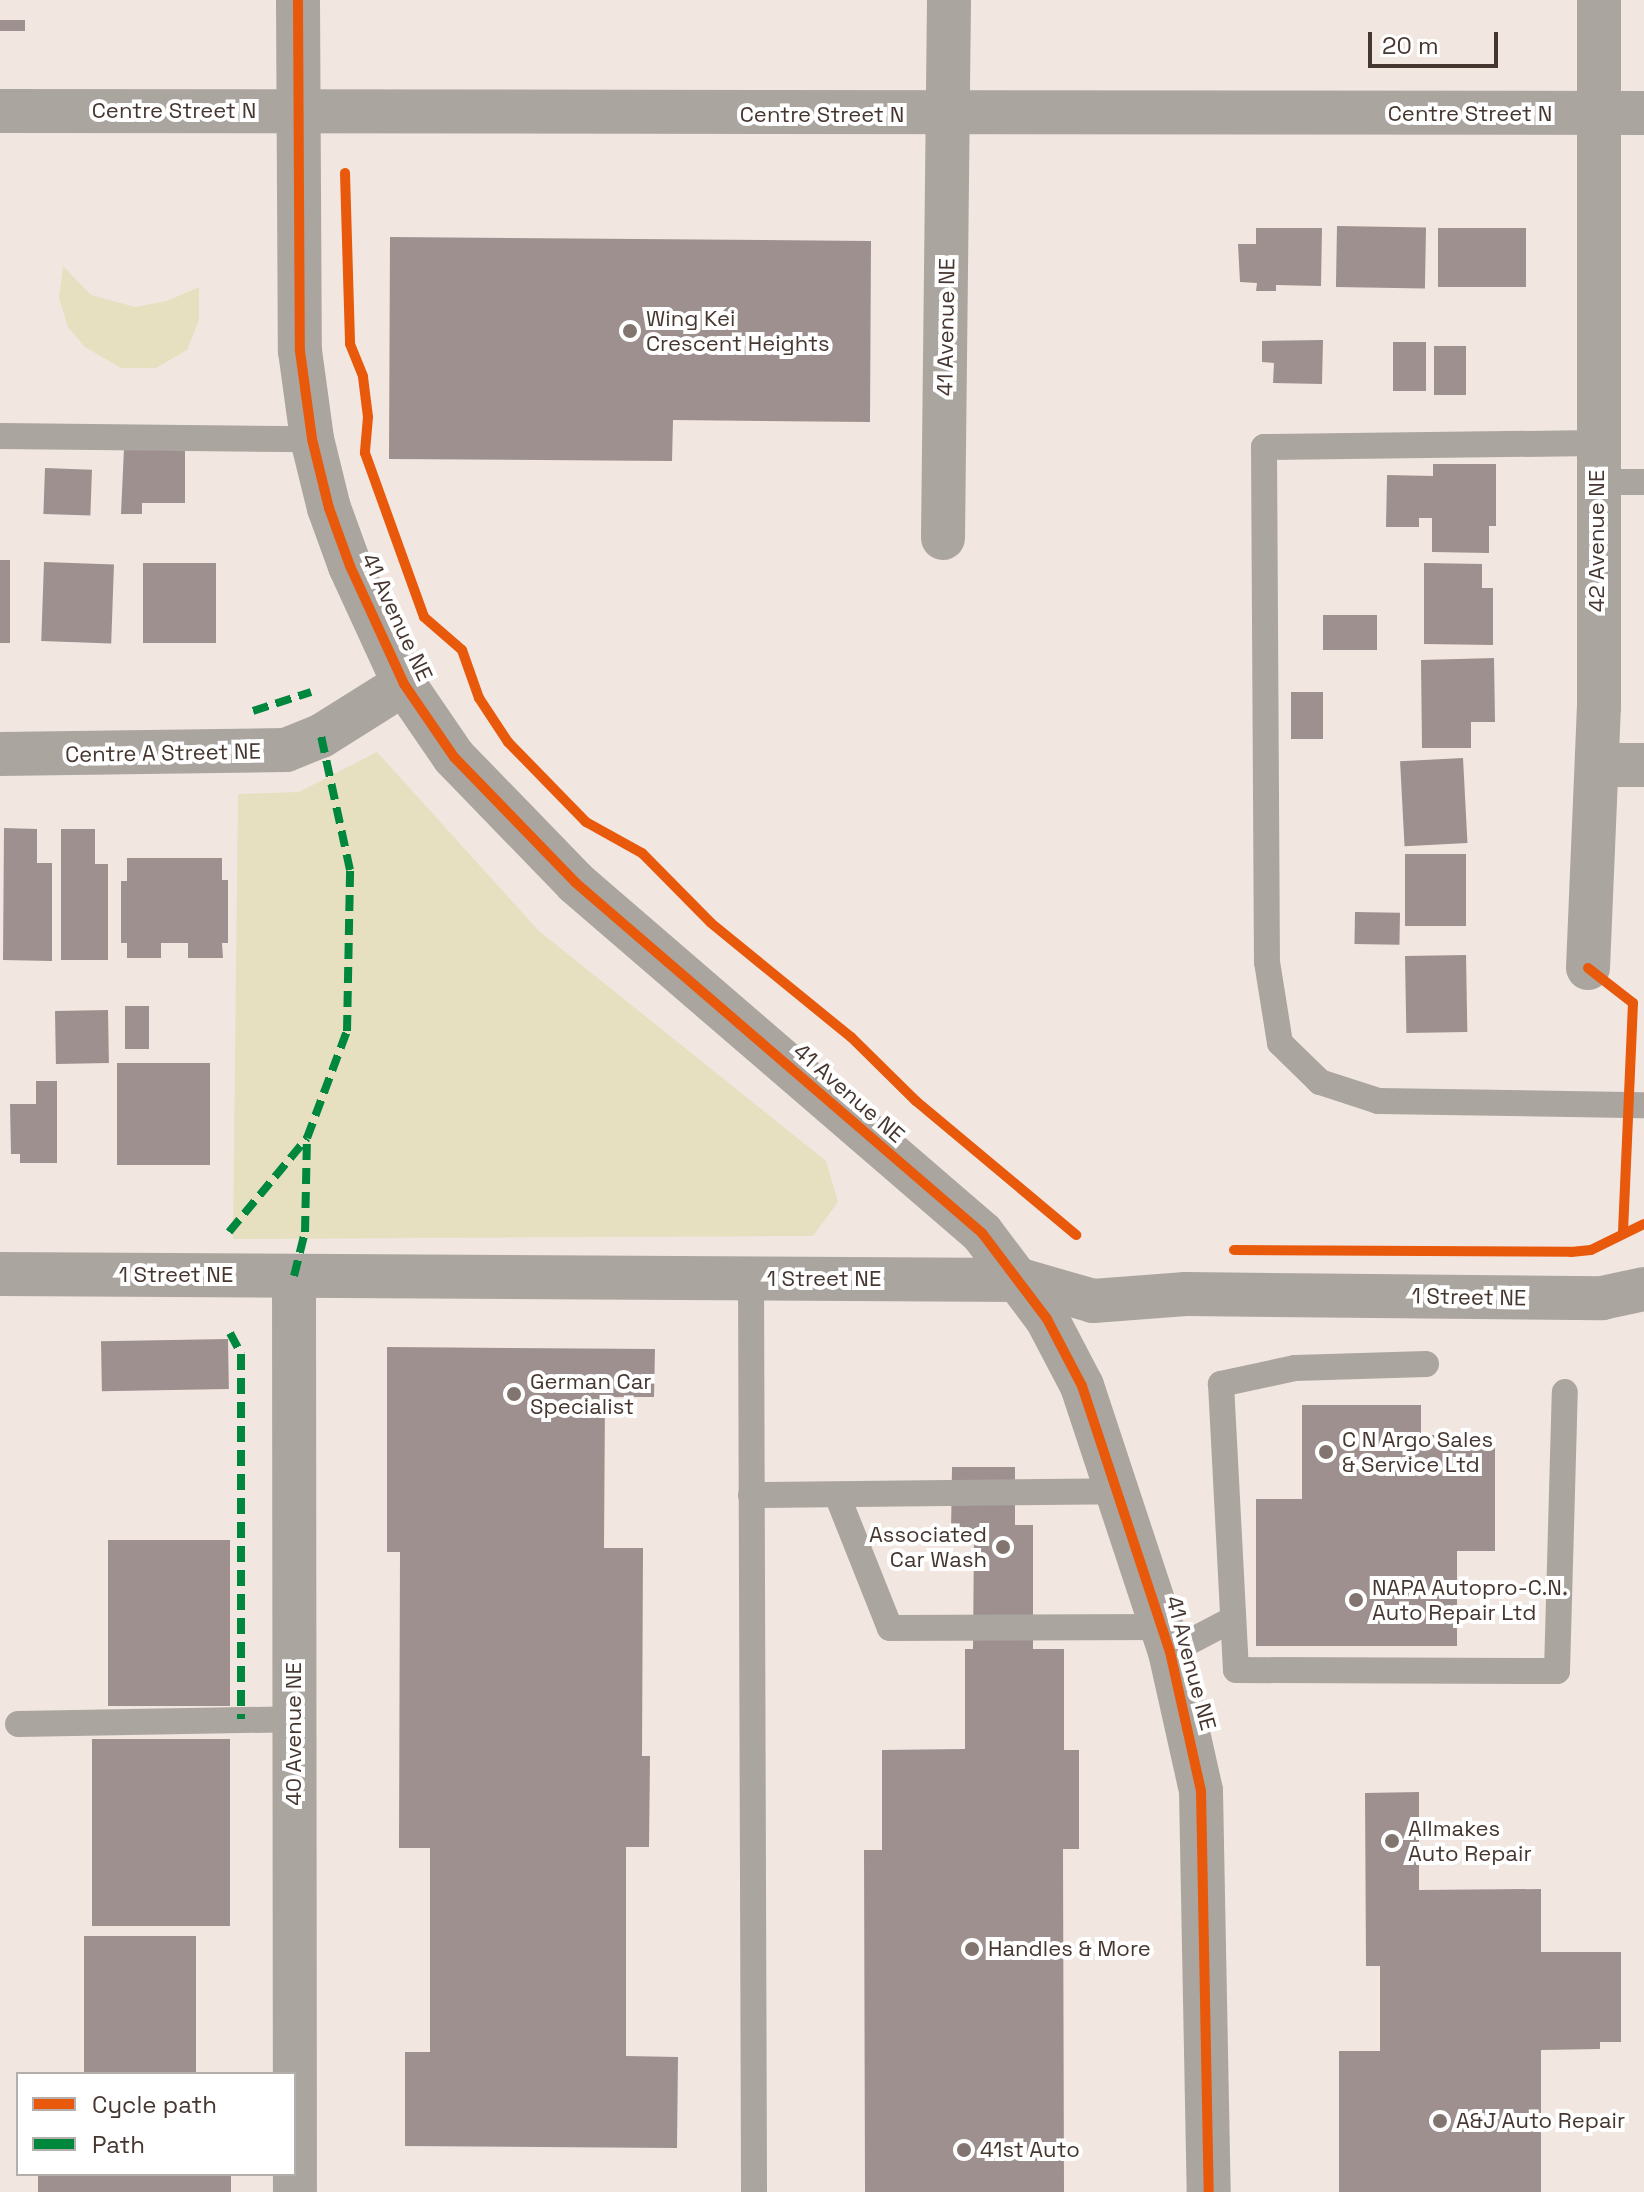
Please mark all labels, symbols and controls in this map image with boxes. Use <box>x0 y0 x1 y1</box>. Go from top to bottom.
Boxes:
scale bar <box>1372 16 1502 66</box>
text: 20 m <box>1382 30 1439 61</box>
street label: Centre Street N <box>92 98 256 124</box>
street label: Centre Street N <box>1388 101 1552 127</box>
street label: Centre Street N <box>740 102 904 128</box>
street label: 41 Avenue NE <box>932 258 960 396</box>
place label: Wing Kei Crescent Heights <box>646 305 830 356</box>
marker: Wing Kei Crescent Heights <box>621 322 639 340</box>
street label: 42 Avenue NE <box>1584 469 1610 613</box>
street label: 41 Avenue NE <box>356 549 438 685</box>
street label: Centre A Street NE <box>65 738 261 768</box>
street label: 41 Avenue NE <box>788 1038 910 1148</box>
street label: 1 Street NE <box>119 1262 233 1288</box>
street label: 1 Street NE <box>767 1266 881 1292</box>
street label: 1 Street NE <box>1411 1283 1527 1311</box>
place label: German Car Specialist <box>530 1368 652 1420</box>
marker: German Car Specialist <box>505 1385 523 1403</box>
place label: C N Argo Sales & Service Ltd <box>1342 1426 1493 1478</box>
marker: C N Argo Sales & Service Ltd <box>1317 1443 1335 1461</box>
place label: Associated Car Wash <box>869 1521 987 1572</box>
marker: Associated Car Wash <box>994 1538 1012 1556</box>
place label: NAPA Autopro-C.N. Auto Repair Ltd <box>1372 1574 1568 1626</box>
marker: NAPA Autopro-C.N. Auto Repair Ltd <box>1347 1591 1365 1609</box>
street label: 41 Avenue NE <box>1160 1593 1222 1733</box>
street label: 40 Avenue NE <box>281 1662 307 1806</box>
place label: Allmakes Auto Repair <box>1408 1815 1532 1866</box>
marker: Allmakes Auto Repair <box>1383 1832 1401 1850</box>
place label: Handles & More <box>988 1936 1151 1962</box>
marker: Handles & More <box>963 1940 981 1958</box>
legend <box>16 2072 296 2176</box>
text: Cycle path <box>92 2089 217 2120</box>
place label: A&J Auto Repair <box>1456 2108 1626 2134</box>
marker: A&J Auto Repair <box>1431 2112 1449 2130</box>
text: Path <box>92 2129 145 2160</box>
place label: 41st Auto <box>980 2137 1080 2163</box>
marker: 41st Auto <box>955 2141 973 2159</box>

